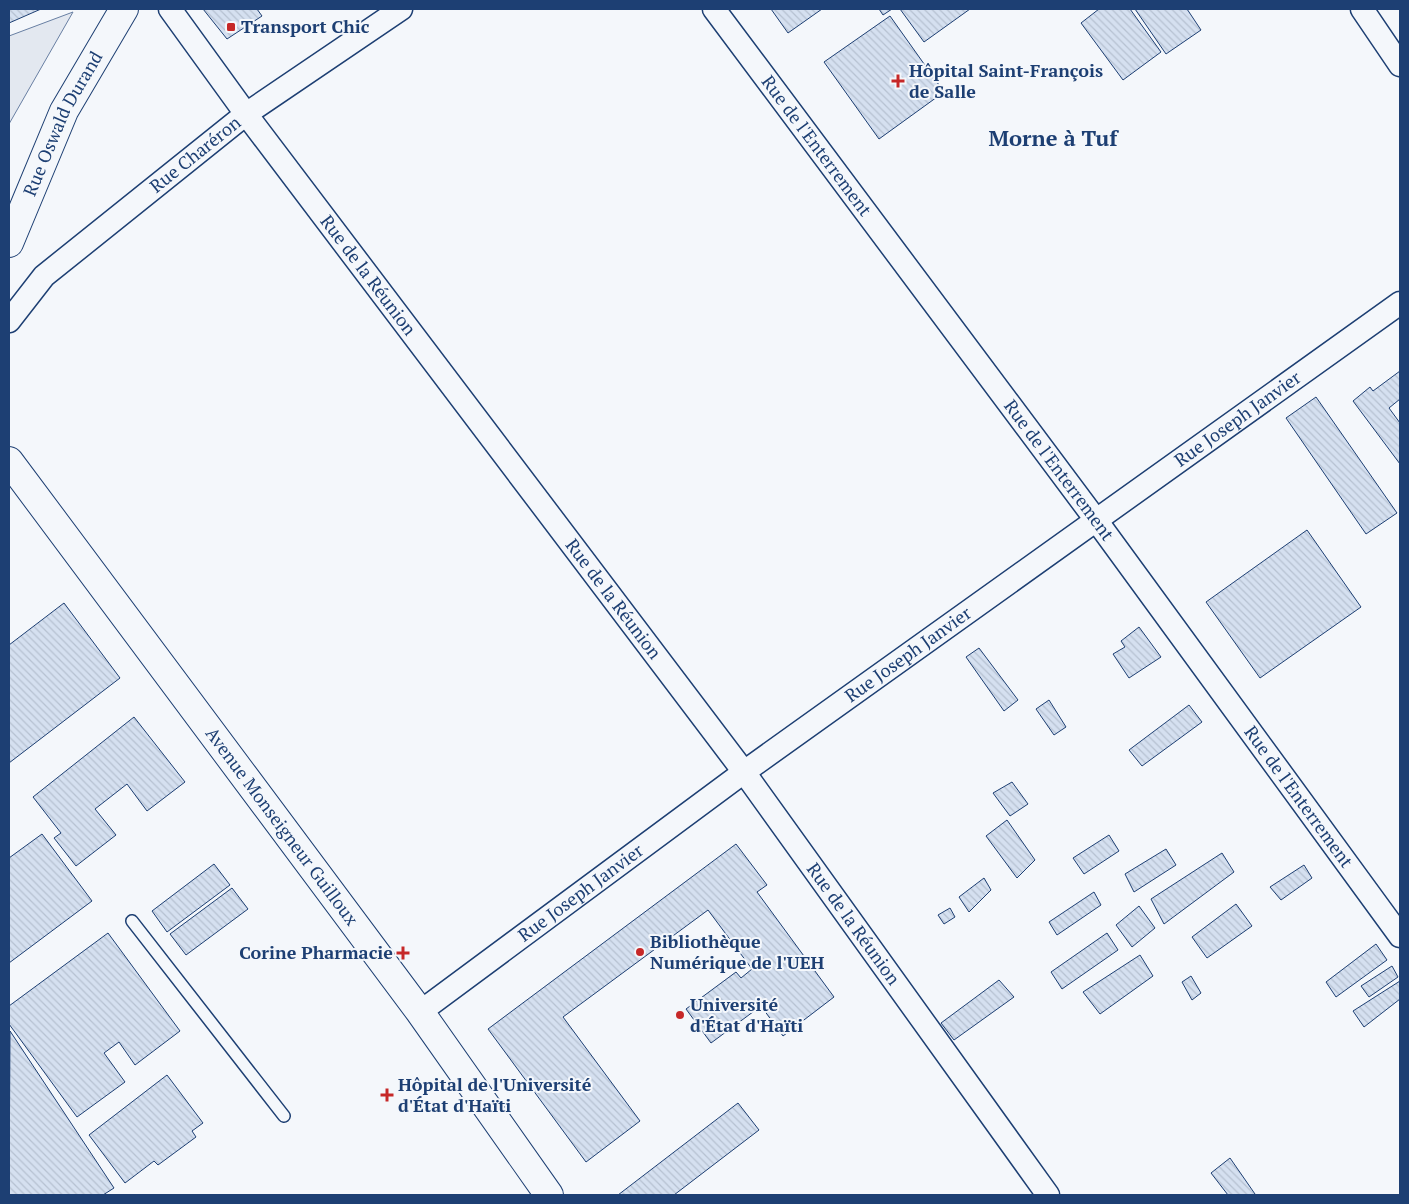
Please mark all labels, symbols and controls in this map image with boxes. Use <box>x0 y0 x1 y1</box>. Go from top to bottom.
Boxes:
place label: Transport Chic <box>241 14 370 38</box>
marker: Transport Chic <box>225 21 237 33</box>
street label: Rue Oswald Durand <box>17 47 107 199</box>
place label: Hôpital Saint-François de Salle <box>909 58 1103 103</box>
street label: Rue de l'Enterrement <box>757 70 878 221</box>
marker: Hôpital Saint-François de Salle <box>891 74 905 88</box>
street label: Rue Charéron <box>144 110 245 198</box>
district label: Morne à Tuf <box>988 123 1119 152</box>
street label: Rue de la Réunion <box>316 210 422 340</box>
street label: Rue Joseph Janvier <box>1169 365 1305 472</box>
street label: Rue de l'Enterrement <box>999 394 1120 545</box>
street label: Rue de la Réunion <box>561 533 667 664</box>
street label: Rue Joseph Janvier <box>840 600 976 707</box>
street label: Rue de l'Enterrement <box>1239 721 1359 872</box>
street label: Avenue Monseigneur Guilloux <box>201 722 365 930</box>
street label: Rue Joseph Janvier <box>513 838 648 946</box>
street label: Rue de la Réunion <box>802 858 906 989</box>
place label: Bibliothèque Numérique de l'UEH <box>650 929 825 974</box>
place label: Corine Pharmacie <box>239 940 393 964</box>
marker: Bibliothèque Numérique de l'UEH <box>634 946 646 958</box>
marker: Corine Pharmacie <box>397 947 409 959</box>
place label: Université d'État d'Haïti <box>690 992 803 1037</box>
marker: Université d'État d'Haïti <box>674 1009 686 1021</box>
place label: Hôpital de l'Université d'État d'Haïti <box>398 1072 592 1117</box>
marker: Hôpital de l'Université d'État d'Haïti <box>380 1088 394 1102</box>

